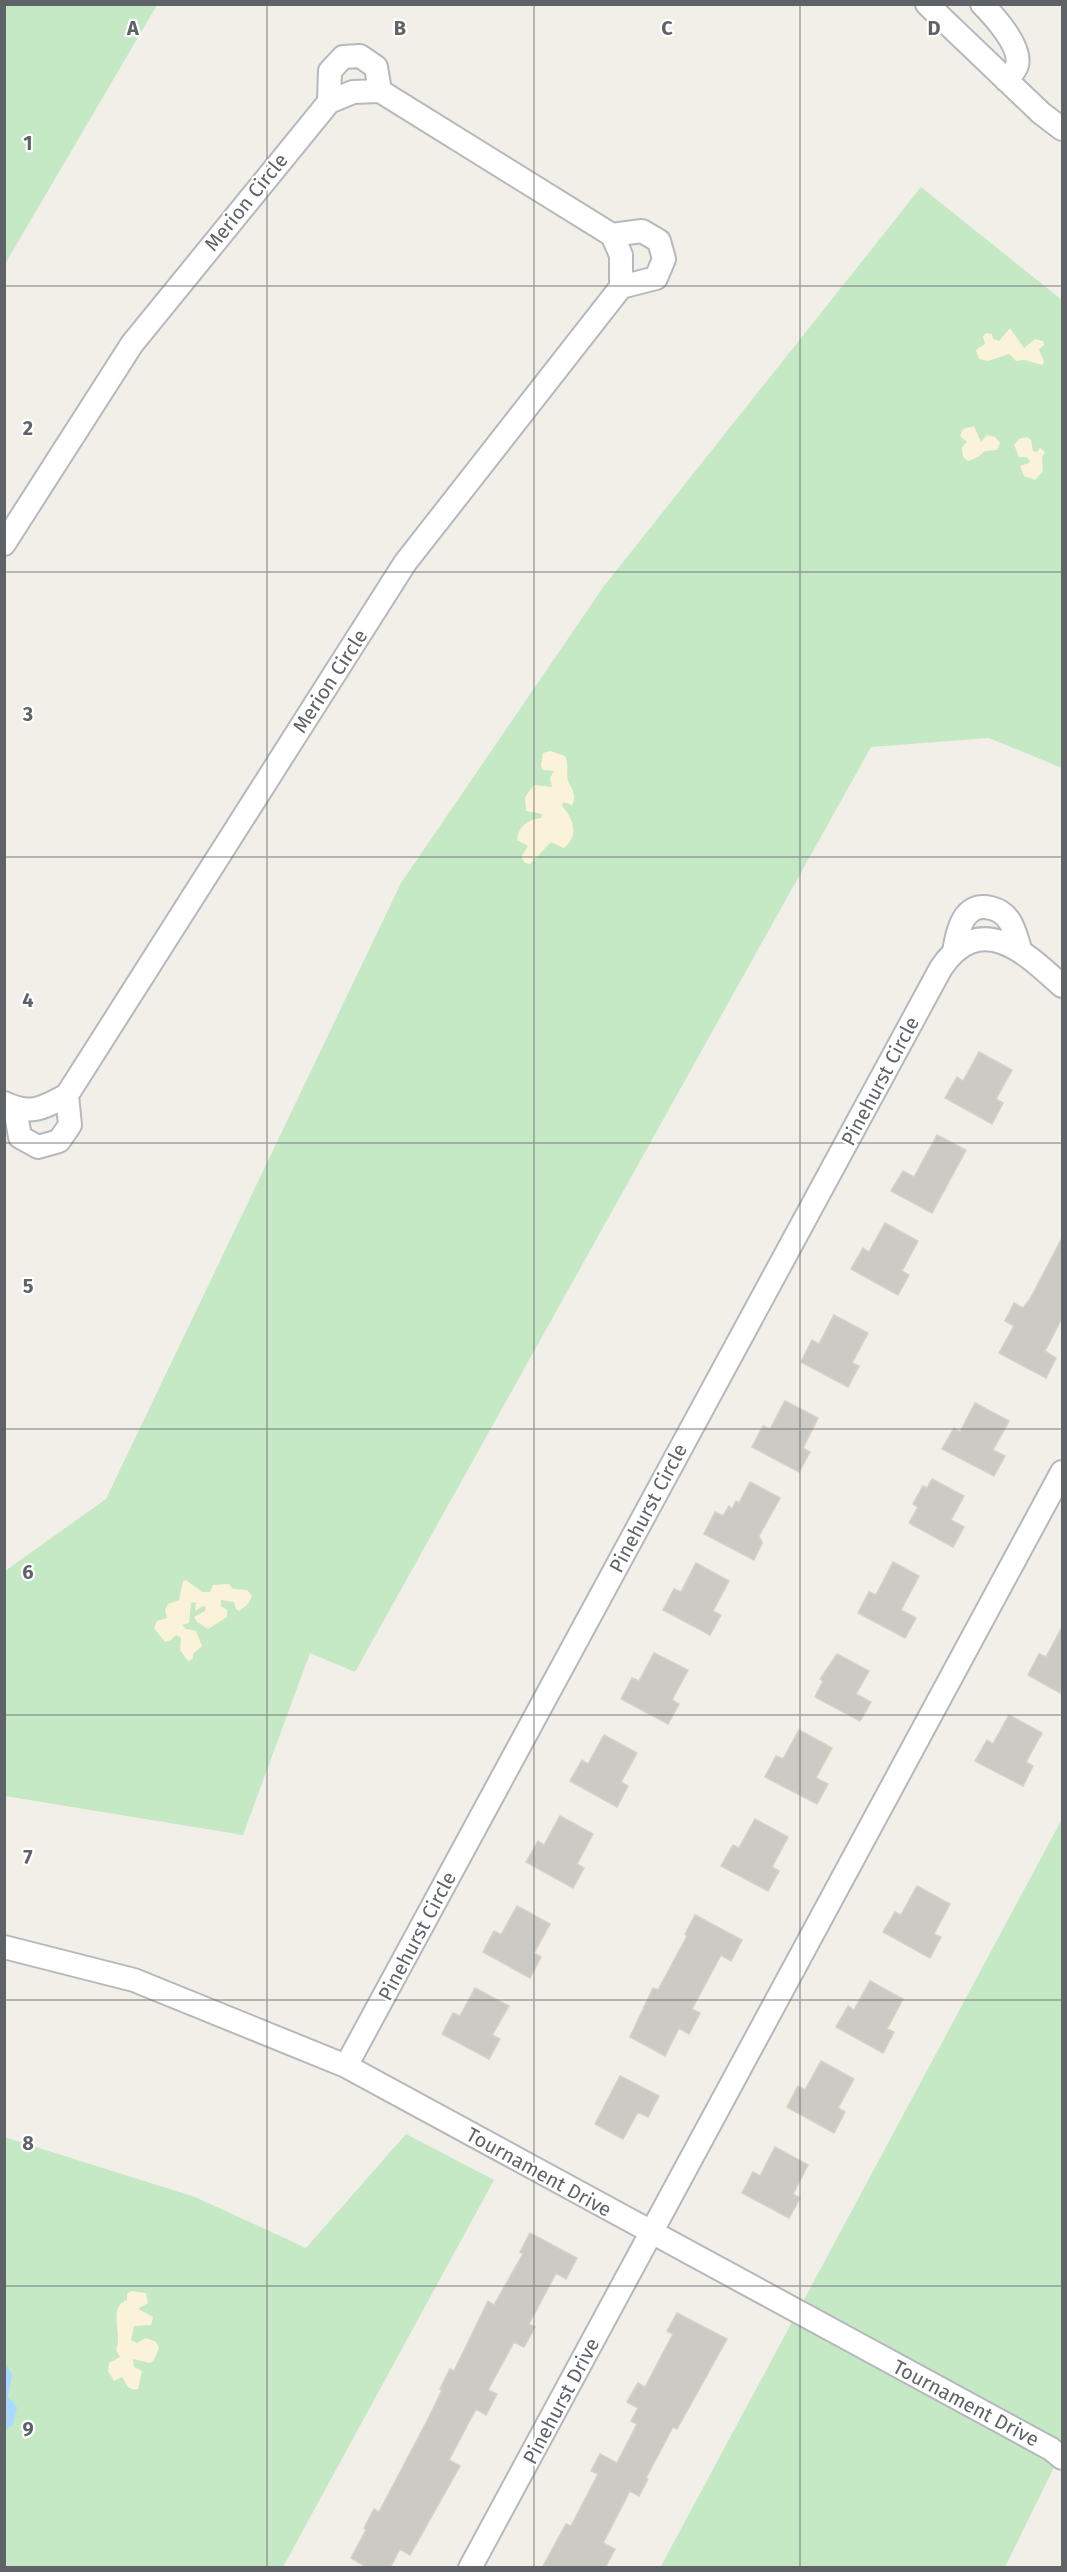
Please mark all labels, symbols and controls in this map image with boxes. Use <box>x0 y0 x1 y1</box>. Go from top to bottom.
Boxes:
text: A <box>126 16 140 40</box>
text: B <box>394 16 406 40</box>
text: C <box>661 16 673 40</box>
text: D <box>927 16 941 40</box>
text: 1 <box>23 131 33 155</box>
street label: Merion Circle <box>199 148 293 256</box>
text: 2 <box>23 416 33 440</box>
street label: Merion Circle <box>288 625 372 737</box>
text: 3 <box>22 702 33 726</box>
text: 4 <box>22 988 34 1012</box>
street label: Pinehurst Circle <box>836 1012 924 1150</box>
text: 5 <box>23 1274 34 1298</box>
street label: Pinehurst Circle <box>604 1439 692 1577</box>
text: 6 <box>22 1560 34 1584</box>
text: 7 <box>23 1845 33 1869</box>
street label: Pinehurst Circle <box>373 1867 461 2005</box>
street label: Tournament Drive <box>462 2122 616 2222</box>
text: 8 <box>22 2131 34 2155</box>
street label: Pinehurst Drive <box>518 2334 604 2468</box>
street label: Tournament Drive <box>889 2354 1043 2452</box>
text: 9 <box>22 2417 34 2441</box>

